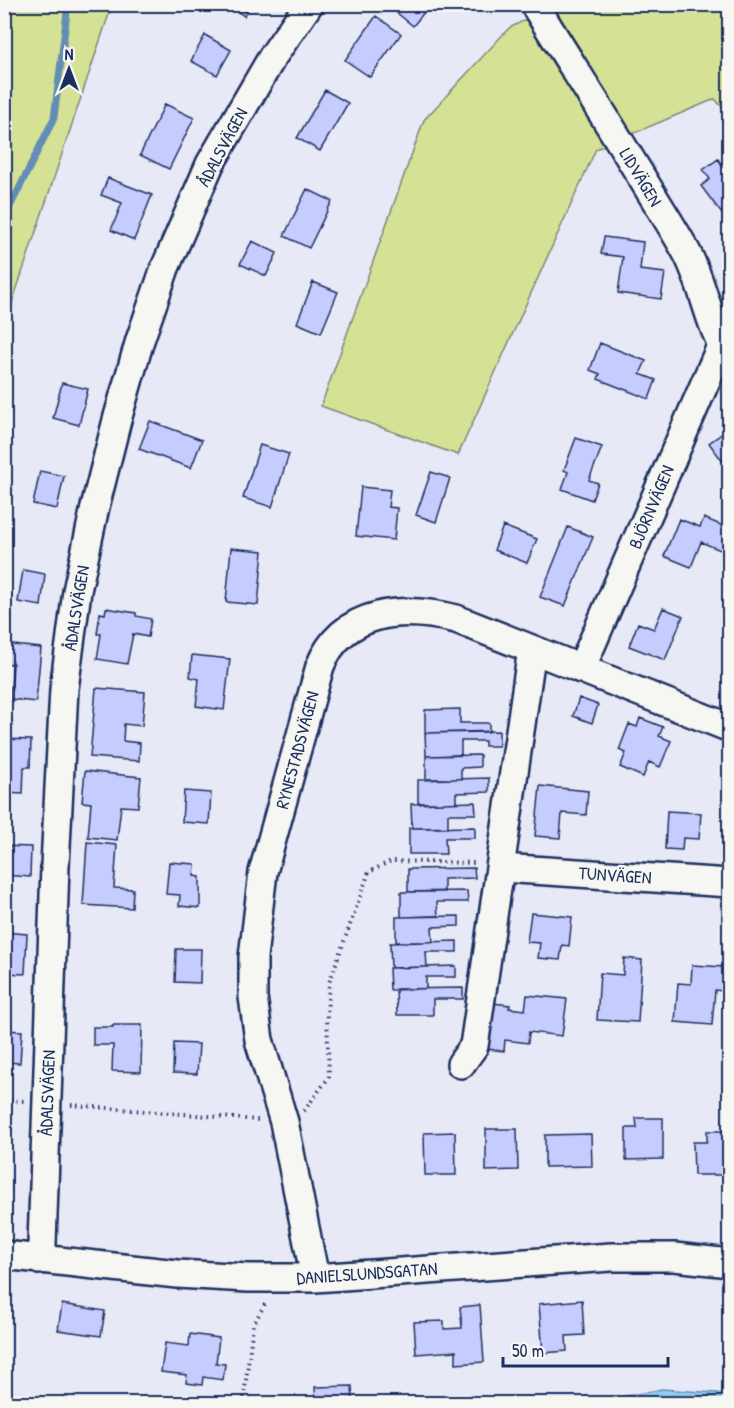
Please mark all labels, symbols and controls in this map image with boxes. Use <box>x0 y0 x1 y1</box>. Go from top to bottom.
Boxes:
north arrow <box>39 39 99 99</box>
text: N <box>65 43 74 65</box>
street label: ÅDALSVÄGEN <box>191 103 253 191</box>
street label: LIDVÄGEN <box>614 143 668 211</box>
street label: BJÖRNVÄGEN <box>622 461 680 553</box>
street label: ÅDALSVÄGEN <box>57 563 95 653</box>
street label: RYNESTADSVÄGEN <box>269 688 325 812</box>
street label: TUNVÄGEN <box>578 860 652 890</box>
street label: ÅDALSVÄGEN <box>33 1050 61 1136</box>
street label: DANIELSLUNDSGATAN <box>296 1256 438 1290</box>
scale bar <box>503 1330 668 1368</box>
text: 50 m <box>512 1338 544 1363</box>

